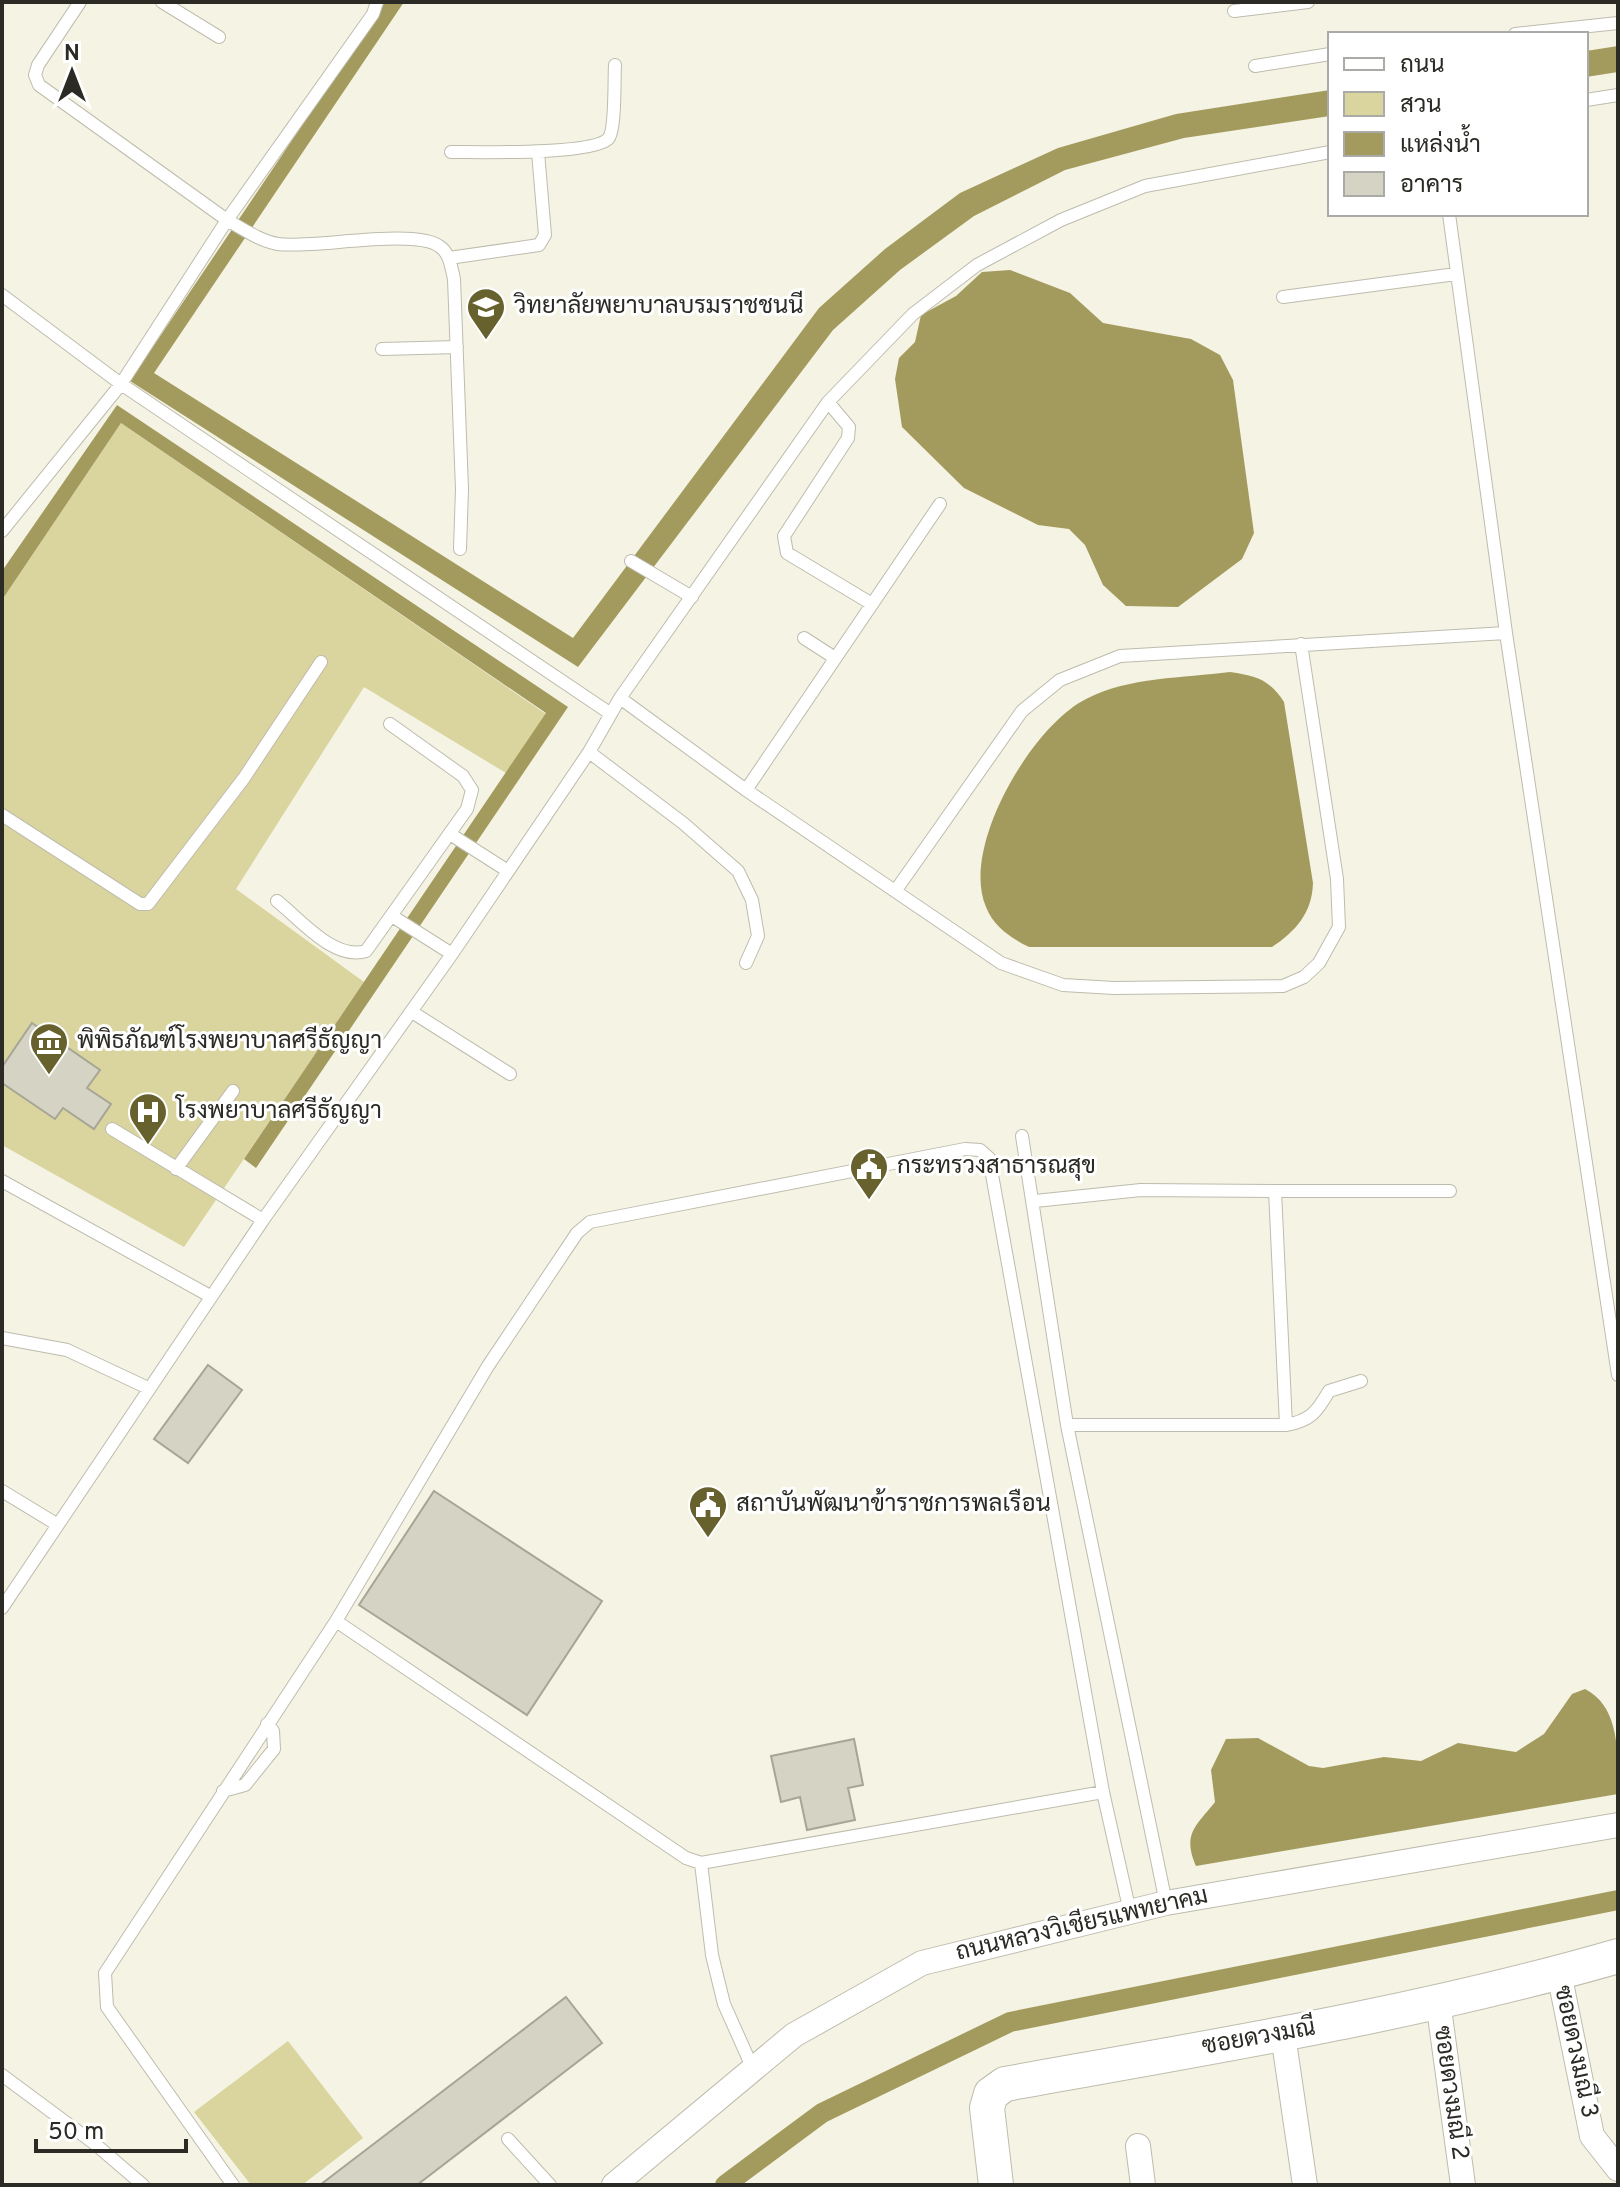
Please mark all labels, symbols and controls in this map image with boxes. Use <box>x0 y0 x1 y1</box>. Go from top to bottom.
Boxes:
north arrow <box>32 32 112 112</box>
legend <box>1328 32 1588 216</box>
text: N <box>64 41 80 68</box>
text: ถนน <box>1400 51 1445 81</box>
text: สวน <box>1400 91 1442 121</box>
text: แหล่งน้ำ <box>1400 124 1481 161</box>
text: อาคาร <box>1400 171 1463 201</box>
school or university icon: วิทยาลัยพยาบาลบรมราชชนนี <box>465 286 507 341</box>
place label: วิทยาลัยพยาบาลบรมราชชนนี <box>513 290 804 322</box>
museum icon: พิพิธภัณฑ์โรงพยาบาลศรีธัญญา <box>28 1021 70 1076</box>
place label: พิพิธภัณฑ์โรงพยาบาลศรีธัญญา <box>77 1024 382 1057</box>
hospital icon: โรงพยาบาลศรีธัญญา <box>127 1091 169 1146</box>
place label: โรงพยาบาลศรีธัญญา <box>174 1094 382 1127</box>
public building icon: กระทรวงสาธารณสุข <box>848 1146 890 1201</box>
place label: กระทรวงสาธารณสุข <box>897 1152 1096 1182</box>
public building icon: สถาบันพัฒนาข้าราชการพลเรือน <box>687 1484 729 1539</box>
place label: สถาบันพัฒนาข้าราชการพลเรือน <box>736 1488 1051 1520</box>
street label: ถนนหลวงวิเชียรแพทยาคม <box>952 1879 1211 1969</box>
street label: ซอยดวงมณี 3 <box>1546 1983 1606 2121</box>
street label: ซอยดวงมณี <box>1200 2011 1318 2063</box>
street label: ซอยดวงมณี 2 <box>1426 2024 1476 2162</box>
scale bar <box>36 2103 186 2153</box>
text: 50 m <box>48 2118 104 2148</box>

